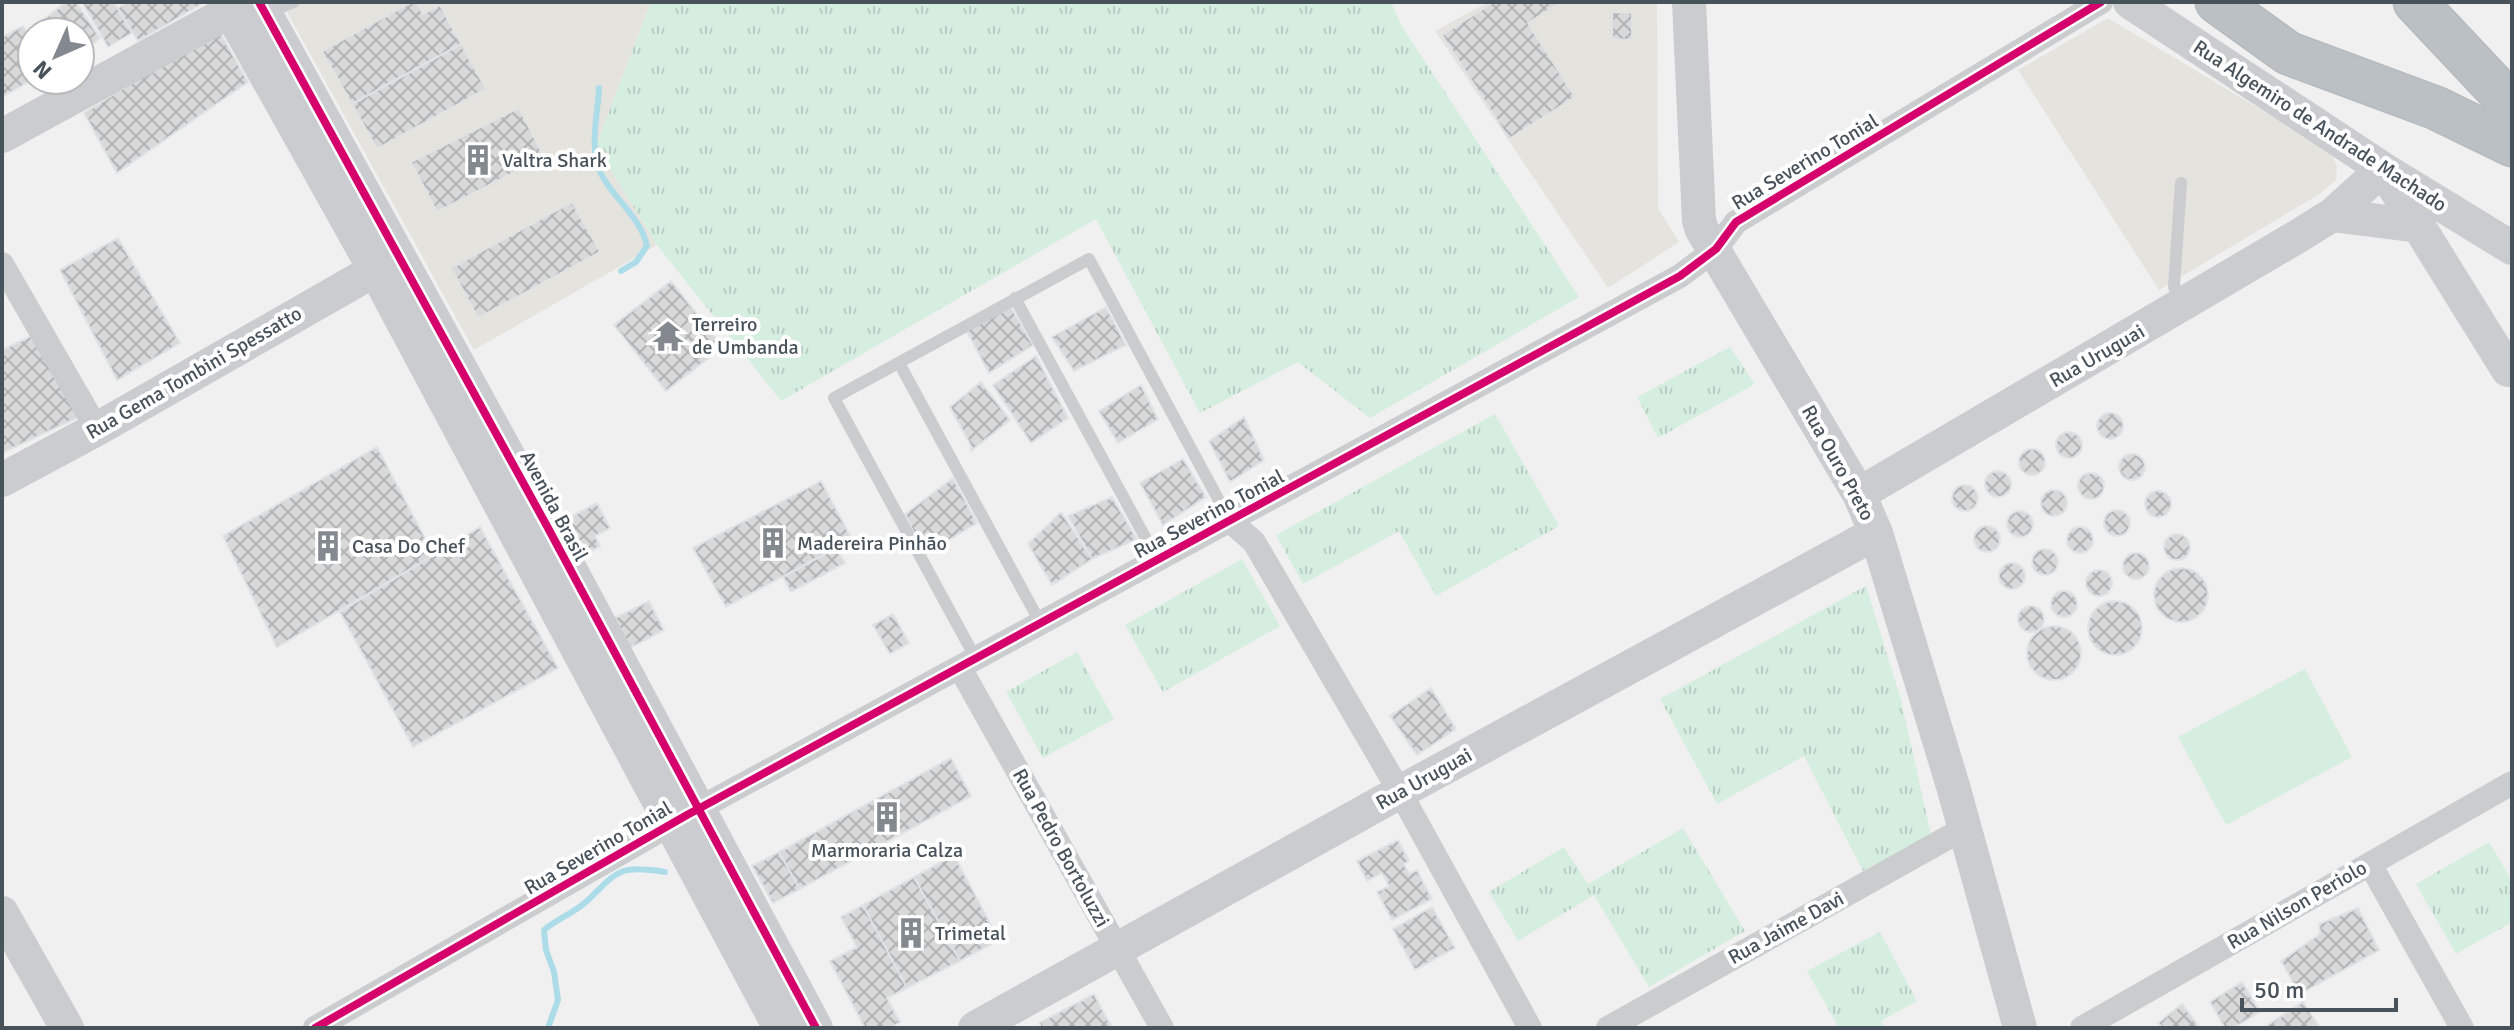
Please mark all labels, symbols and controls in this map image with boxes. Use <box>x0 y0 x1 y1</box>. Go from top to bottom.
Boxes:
north arrow <box>16 16 96 96</box>
street label: Rua Algemiro de Andrade Machado <box>2189 35 2451 217</box>
text: N <box>27 55 57 85</box>
street label: Rua Severino Tonial <box>1727 108 1883 216</box>
building icon: Valtra Shark <box>461 143 495 177</box>
place label: Valtra Shark <box>502 148 607 173</box>
street label: Rua Gema Tombini Spessatto <box>82 301 306 445</box>
place label: Terreiro de Umbanda <box>692 312 799 360</box>
temple icon: Terreiro de Umbanda <box>651 319 685 353</box>
street label: Rua Uruguai <box>2045 319 2149 393</box>
street label: Rua Ouro Preto <box>1796 401 1880 525</box>
street label: Avenida Brasil <box>514 447 594 566</box>
street label: Rua Severino Tonial <box>1130 464 1288 564</box>
building icon: Madereira Pinhão <box>756 526 790 560</box>
building icon: Casa Do Chef <box>311 529 345 563</box>
place label: Madereira Pinhão <box>797 531 947 556</box>
place label: Casa Do Chef <box>352 534 466 559</box>
street label: Rua Uruguai <box>1372 742 1476 816</box>
street label: Rua Pedro Bortoluzzi <box>1007 764 1115 932</box>
street label: Rua Severino Tonial <box>520 795 676 900</box>
building icon: Marmoraria Calza <box>870 800 904 834</box>
place label: Marmoraria Calza <box>811 838 963 863</box>
street label: Rua Nilson Periolo <box>2223 855 2371 955</box>
street label: Rua Jaime Davi <box>1724 886 1848 970</box>
building icon: Trimetal <box>894 916 928 950</box>
place label: Trimetal <box>935 921 1006 946</box>
scale bar <box>2242 962 2396 1012</box>
text: 50 m <box>2254 975 2304 1005</box>

